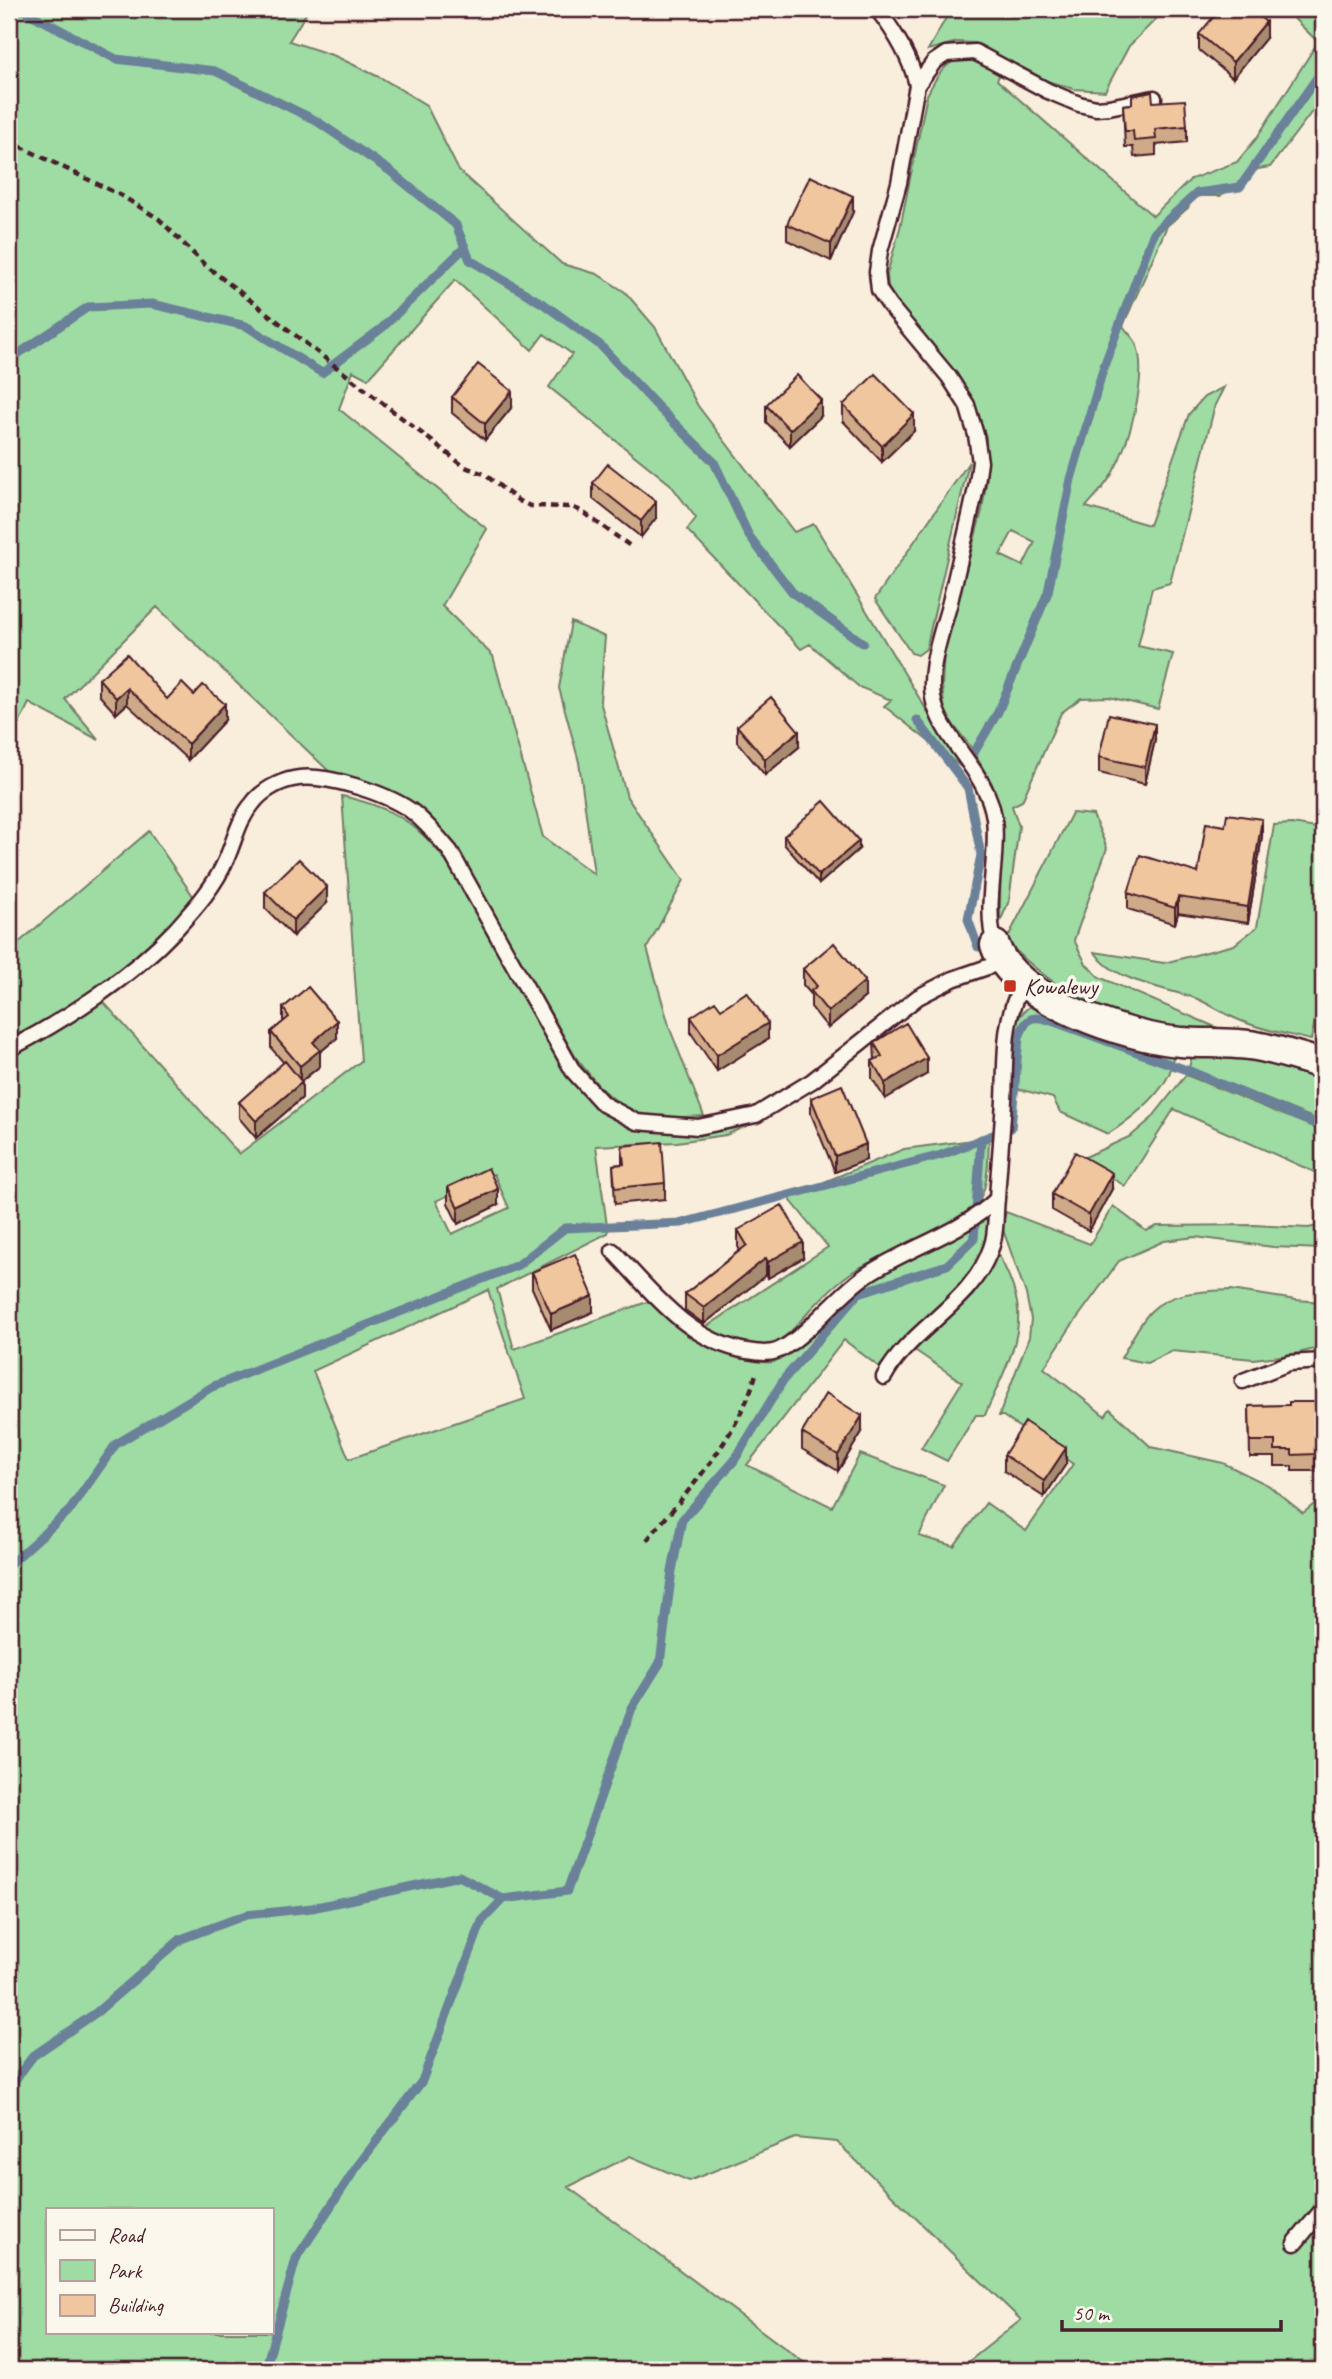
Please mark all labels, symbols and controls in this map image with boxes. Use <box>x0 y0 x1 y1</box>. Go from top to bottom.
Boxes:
place label: Kowalewy <box>1024 971 1099 1001</box>
marker: Kowalewy <box>1002 978 1018 994</box>
legend <box>46 2208 273 2334</box>
text: Road <box>108 2222 147 2248</box>
text: Park <box>108 2258 143 2284</box>
scale bar <box>1062 2288 1281 2332</box>
text: Building <box>108 2292 165 2318</box>
text: 50 m <box>1073 2300 1111 2326</box>

